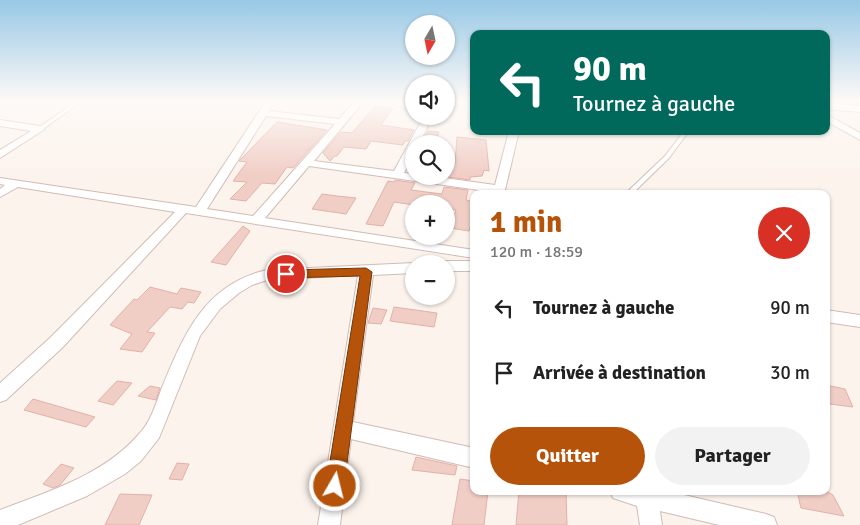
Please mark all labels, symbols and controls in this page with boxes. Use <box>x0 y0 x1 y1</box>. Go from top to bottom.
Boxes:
north arrow <box>405 15 455 65</box>
map controls <box>405 15 455 305</box>
text: 90 m <box>573 47 647 90</box>
icon: left <box>490 50 555 115</box>
button: sound <box>405 75 455 125</box>
text: Tournez à gauche <box>573 90 735 117</box>
button: search <box>405 135 455 185</box>
button: + <box>405 195 455 245</box>
text: 1 min <box>490 204 562 241</box>
button: close <box>758 207 810 259</box>
text: 120 m · 18:59 <box>490 242 583 262</box>
pin <box>265 253 307 295</box>
button: − <box>405 255 455 305</box>
icon: arrive <box>272 260 300 288</box>
icon: left <box>490 294 518 322</box>
text: Tournez à gauche <box>533 296 674 320</box>
text: 90 m <box>770 296 810 320</box>
icon: arrive <box>490 359 518 387</box>
text: Arrivée à destination <box>533 361 706 385</box>
text: 30 m <box>770 361 810 385</box>
button: Quitter <box>490 427 645 485</box>
button: Partager <box>655 427 810 485</box>
position arrow <box>308 459 360 511</box>

